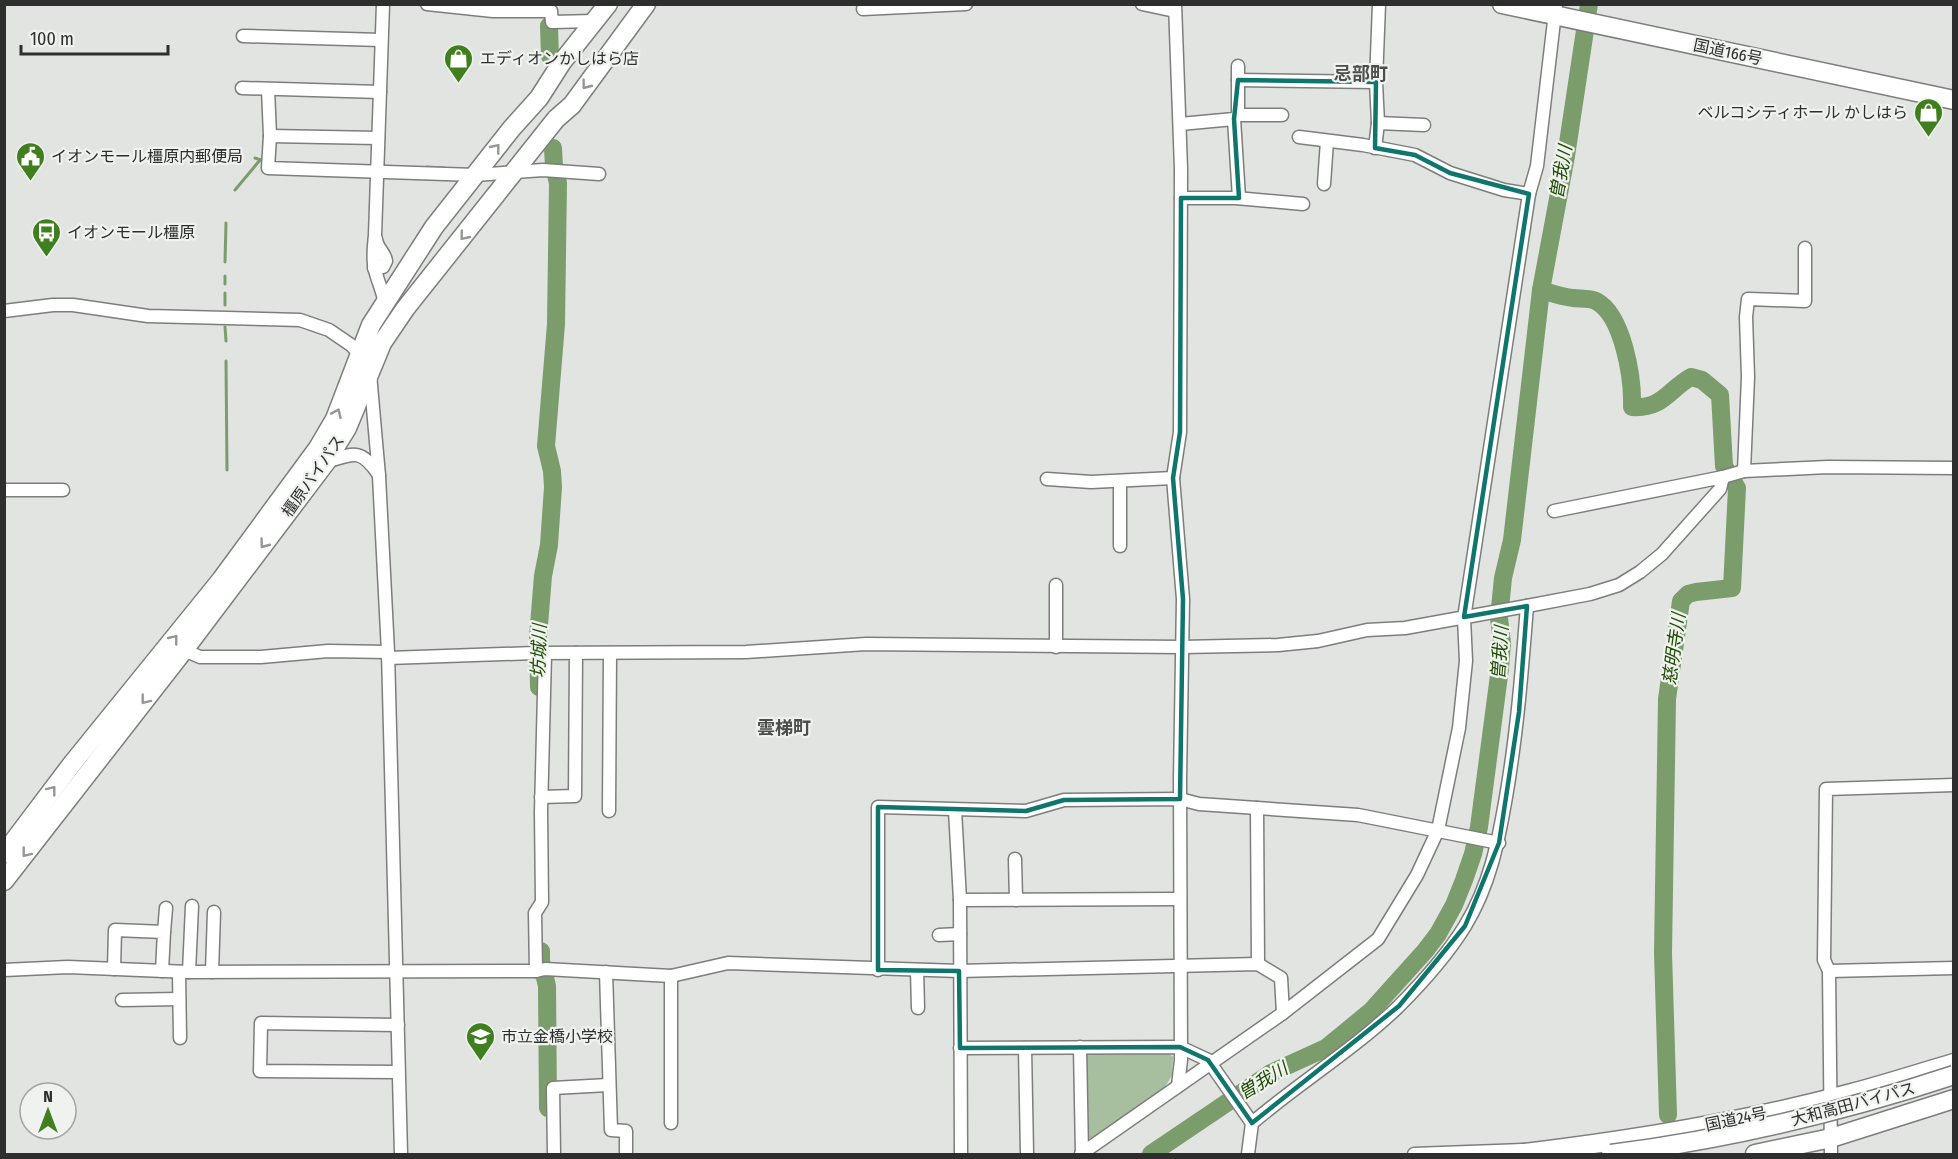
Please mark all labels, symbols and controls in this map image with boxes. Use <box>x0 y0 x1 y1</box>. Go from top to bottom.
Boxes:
scale bar <box>21 18 168 56</box>
text: 100 m <box>30 28 74 50</box>
street label: 国道166号 <box>1692 35 1764 69</box>
shop icon: エディオンかしはら店 <box>443 42 475 84</box>
place label: エディオンかしはら店 <box>480 49 639 68</box>
district label: 忌部町 <box>1334 63 1388 85</box>
one-way arrow <box>582 79 593 90</box>
shop icon: ベルコシティホール かしはら <box>1913 96 1945 138</box>
place label: ベルコシティホール かしはら <box>1698 103 1908 122</box>
public building icon: イオンモール橿原内郵便局 <box>14 140 46 182</box>
water label: 曽我川 <box>1545 142 1577 200</box>
one-way arrow <box>488 144 499 155</box>
place label: イオンモール橿原内郵便局 <box>51 147 243 166</box>
bus stop icon: イオンモール橿原 <box>30 216 62 258</box>
place label: イオンモール橿原 <box>67 223 195 242</box>
one-way arrow <box>460 230 471 241</box>
one-way arrow <box>330 408 342 419</box>
street label: 橿原バイパス <box>278 431 348 521</box>
one-way arrow <box>260 538 271 549</box>
water label: 慈明寺川 <box>1658 610 1690 686</box>
water label: 坊城川 <box>527 622 551 678</box>
water label: 曽我川 <box>1487 623 1513 681</box>
one-way arrow <box>167 635 178 646</box>
one-way arrow <box>142 693 153 704</box>
district label: 雲梯町 <box>757 717 811 739</box>
one-way arrow <box>44 786 55 797</box>
one-way arrow <box>22 847 33 858</box>
school or university icon: 市立金橋小学校 <box>464 1020 496 1062</box>
place label: 市立金橋小学校 <box>501 1027 613 1046</box>
water label: 曽我川 <box>1234 1057 1294 1104</box>
street label: 大和高田バイパス <box>1789 1078 1917 1130</box>
north arrow <box>18 1081 78 1141</box>
text: N <box>43 1087 53 1106</box>
street label: 国道24号 <box>1703 1103 1769 1135</box>

